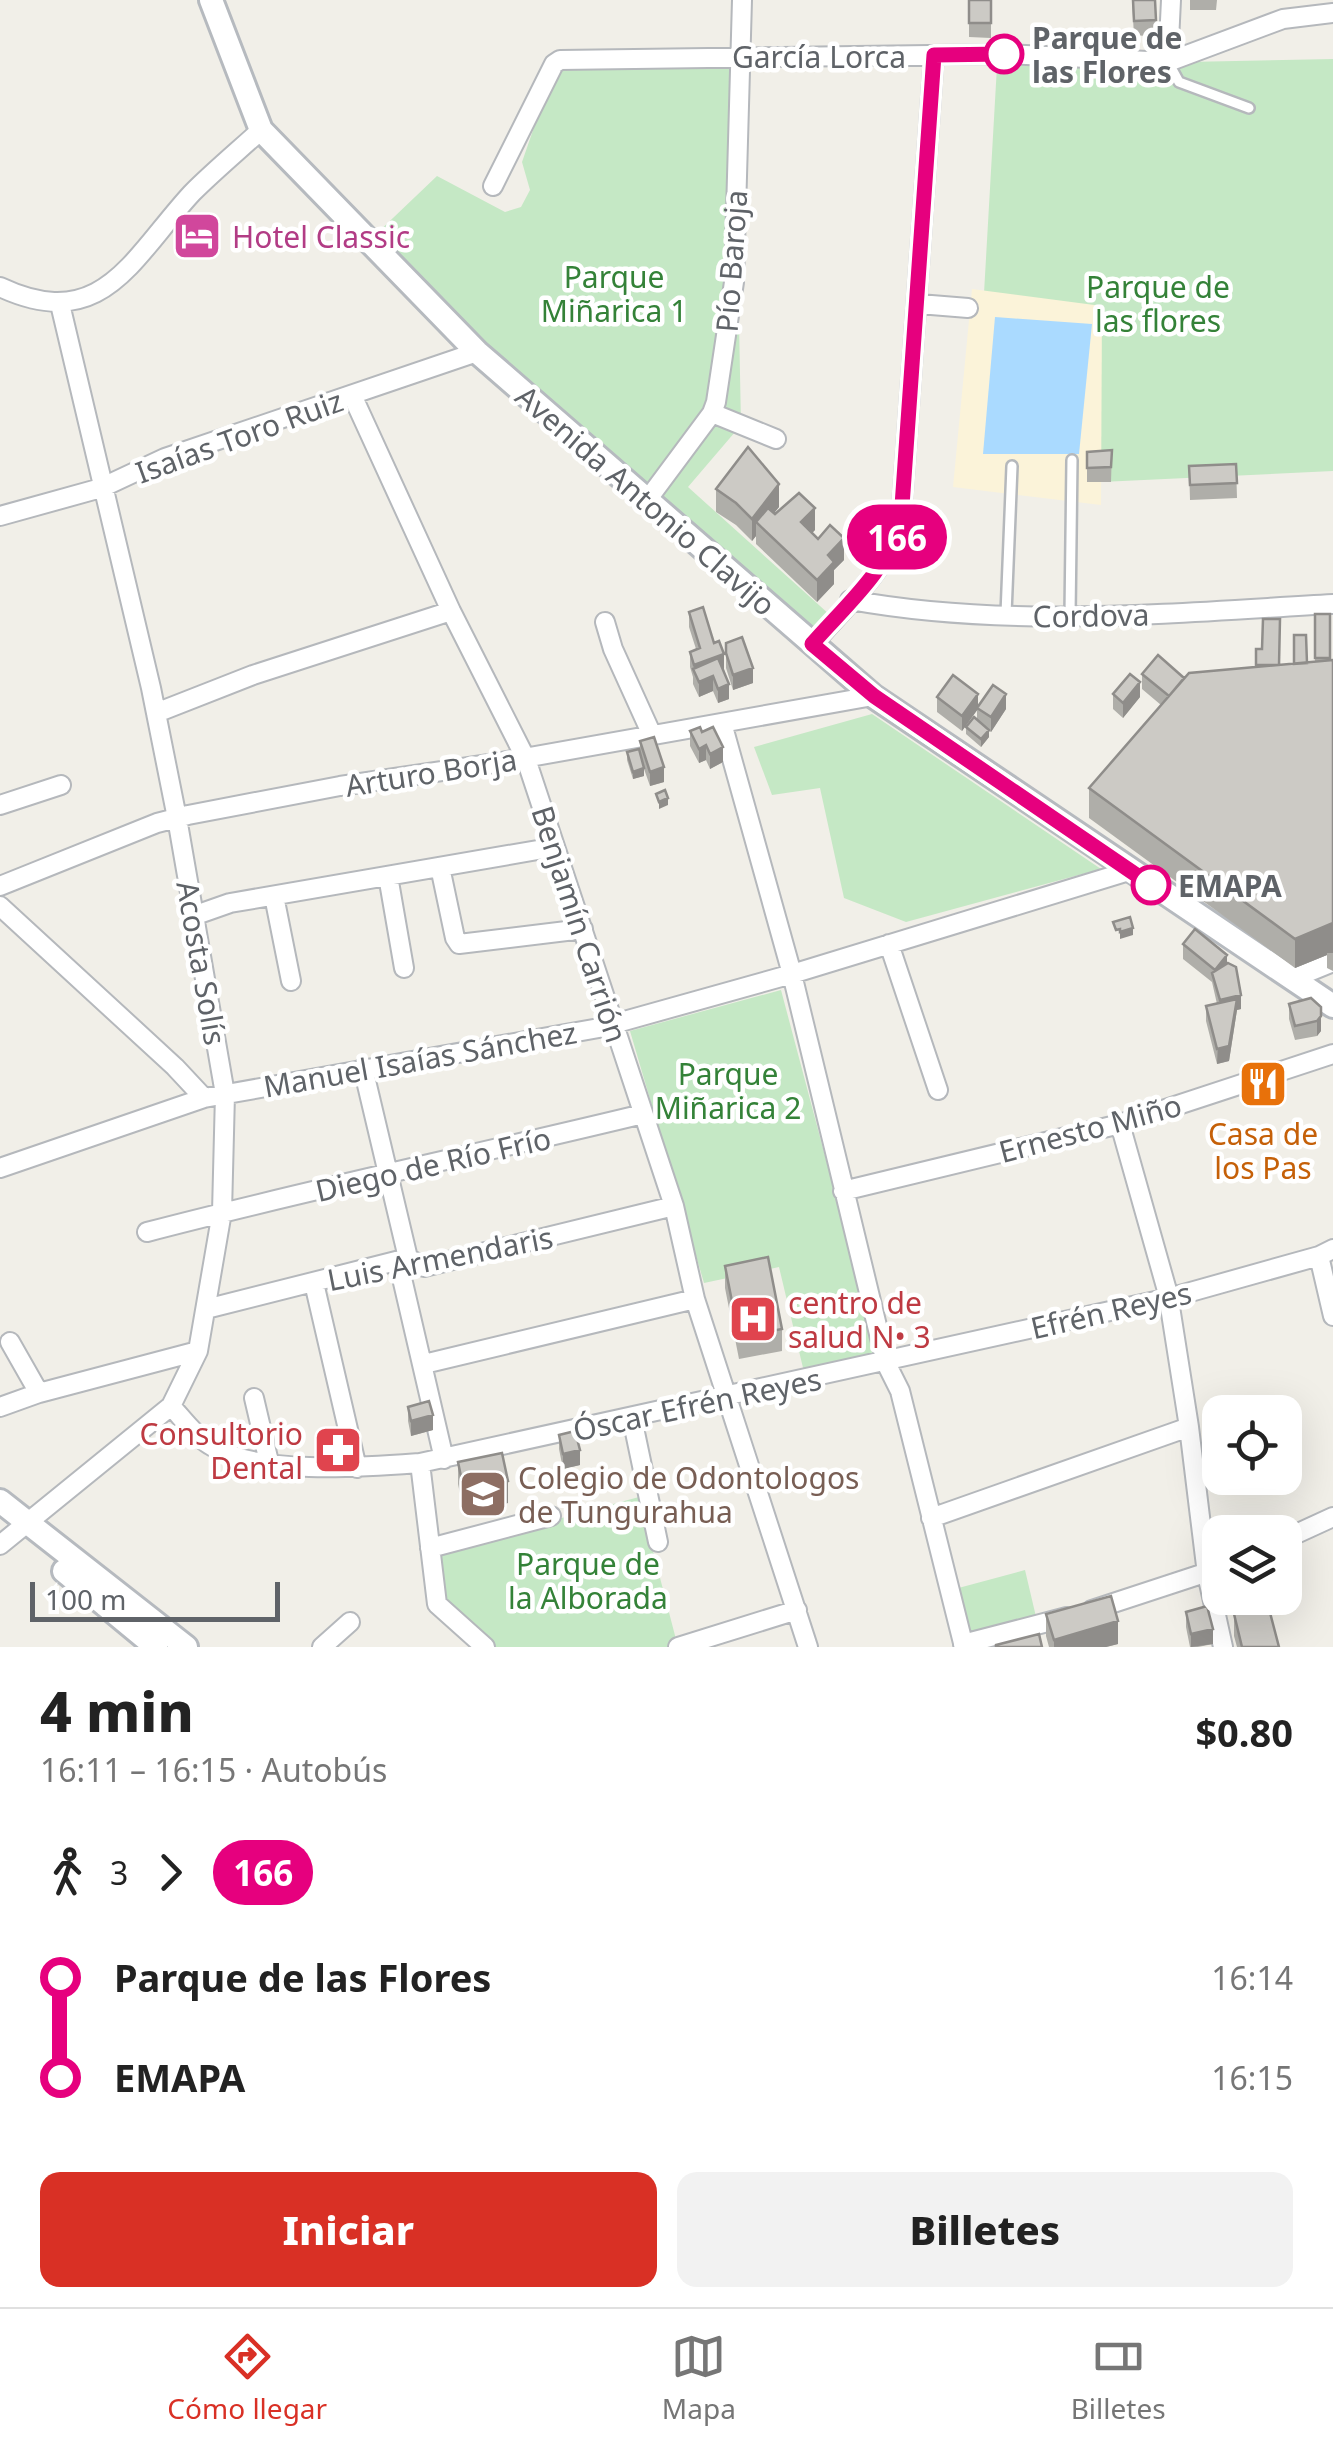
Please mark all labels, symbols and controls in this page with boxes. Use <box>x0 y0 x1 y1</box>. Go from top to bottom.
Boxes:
place label: Parque de las Flores <box>1032 17 1182 92</box>
marker: Parque de las Flores <box>985 35 1023 73</box>
street label: García Lorca <box>732 36 906 77</box>
street label: Pío Baroja <box>706 188 756 334</box>
hotel icon: Hotel Classic <box>171 210 223 262</box>
place label: Hotel Classic <box>232 216 410 257</box>
park label: Parque Miñarica 1 <box>541 256 687 331</box>
park label: Parque de las flores <box>1086 266 1230 341</box>
street label: Avenida Antonio Clavijo <box>507 376 785 624</box>
street label: Isaías Toro Ruiz <box>130 380 348 492</box>
line badge: 166 <box>840 504 954 570</box>
text: 166 <box>867 514 927 561</box>
street label: Cordova <box>1032 593 1150 637</box>
street label: Arturo Borja <box>342 738 520 806</box>
street label: Benjamín Carrión <box>522 800 638 1048</box>
place label: EMAPA <box>1178 865 1282 906</box>
marker: EMAPA <box>1132 866 1170 904</box>
street label: Acosta Solís <box>167 878 237 1048</box>
street label: Manuel Isaías Sánchez <box>260 1011 580 1107</box>
park label: Parque Miñarica 2 <box>655 1053 801 1128</box>
restaurant icon: Casa de los Pas <box>1237 1058 1289 1110</box>
street label: Ernesto Miño <box>994 1084 1186 1172</box>
place label: Casa de los Pas <box>1208 1113 1318 1188</box>
street label: Diego de Río Frío <box>311 1117 555 1211</box>
street label: Luis Armendaris <box>324 1216 556 1300</box>
street label: Efrén Reyes <box>1027 1272 1195 1348</box>
place label: centro de salud N• 3 <box>788 1282 931 1357</box>
hospital icon: centro de salud N• 3 <box>727 1293 779 1345</box>
street label: Óscar Efrén Reyes <box>569 1358 825 1450</box>
map controls <box>1202 1395 1302 1615</box>
button: locate <box>1202 1395 1302 1495</box>
place label: Consultorio Dental <box>139 1413 303 1488</box>
pharmacy icon: Consultorio Dental <box>312 1424 364 1476</box>
place label: Colegio de Odontologos de Tungurahua <box>518 1457 860 1532</box>
school or university icon: Colegio de Odontologos de Tungurahua <box>457 1468 509 1520</box>
button: layers <box>1202 1515 1302 1615</box>
park label: Parque de la Alborada <box>508 1543 668 1618</box>
scale bar <box>30 1577 280 1622</box>
text: 100 m <box>45 1580 127 1618</box>
text: 4 min <box>40 1673 194 1748</box>
text: $0.80 <box>1195 1706 1293 1758</box>
text: 16:11 – 16:15 · Autobús <box>40 1748 387 1791</box>
icon: walk <box>40 1845 95 1900</box>
icon: forward <box>143 1845 198 1900</box>
text: 166 <box>233 1849 293 1896</box>
text: 3 <box>110 1851 128 1894</box>
text: Parque de las Flores <box>114 1951 491 2003</box>
text: 16:14 <box>1211 1956 1293 1999</box>
text: EMAPA <box>114 2051 245 2103</box>
text: 16:15 <box>1211 2056 1293 2099</box>
button: Iniciar <box>40 2172 657 2287</box>
button: Billetes <box>677 2172 1293 2287</box>
tab: Cómo llegar <box>167 2329 327 2427</box>
tab: Mapa <box>662 2329 736 2427</box>
tab: Billetes <box>1071 2329 1166 2427</box>

